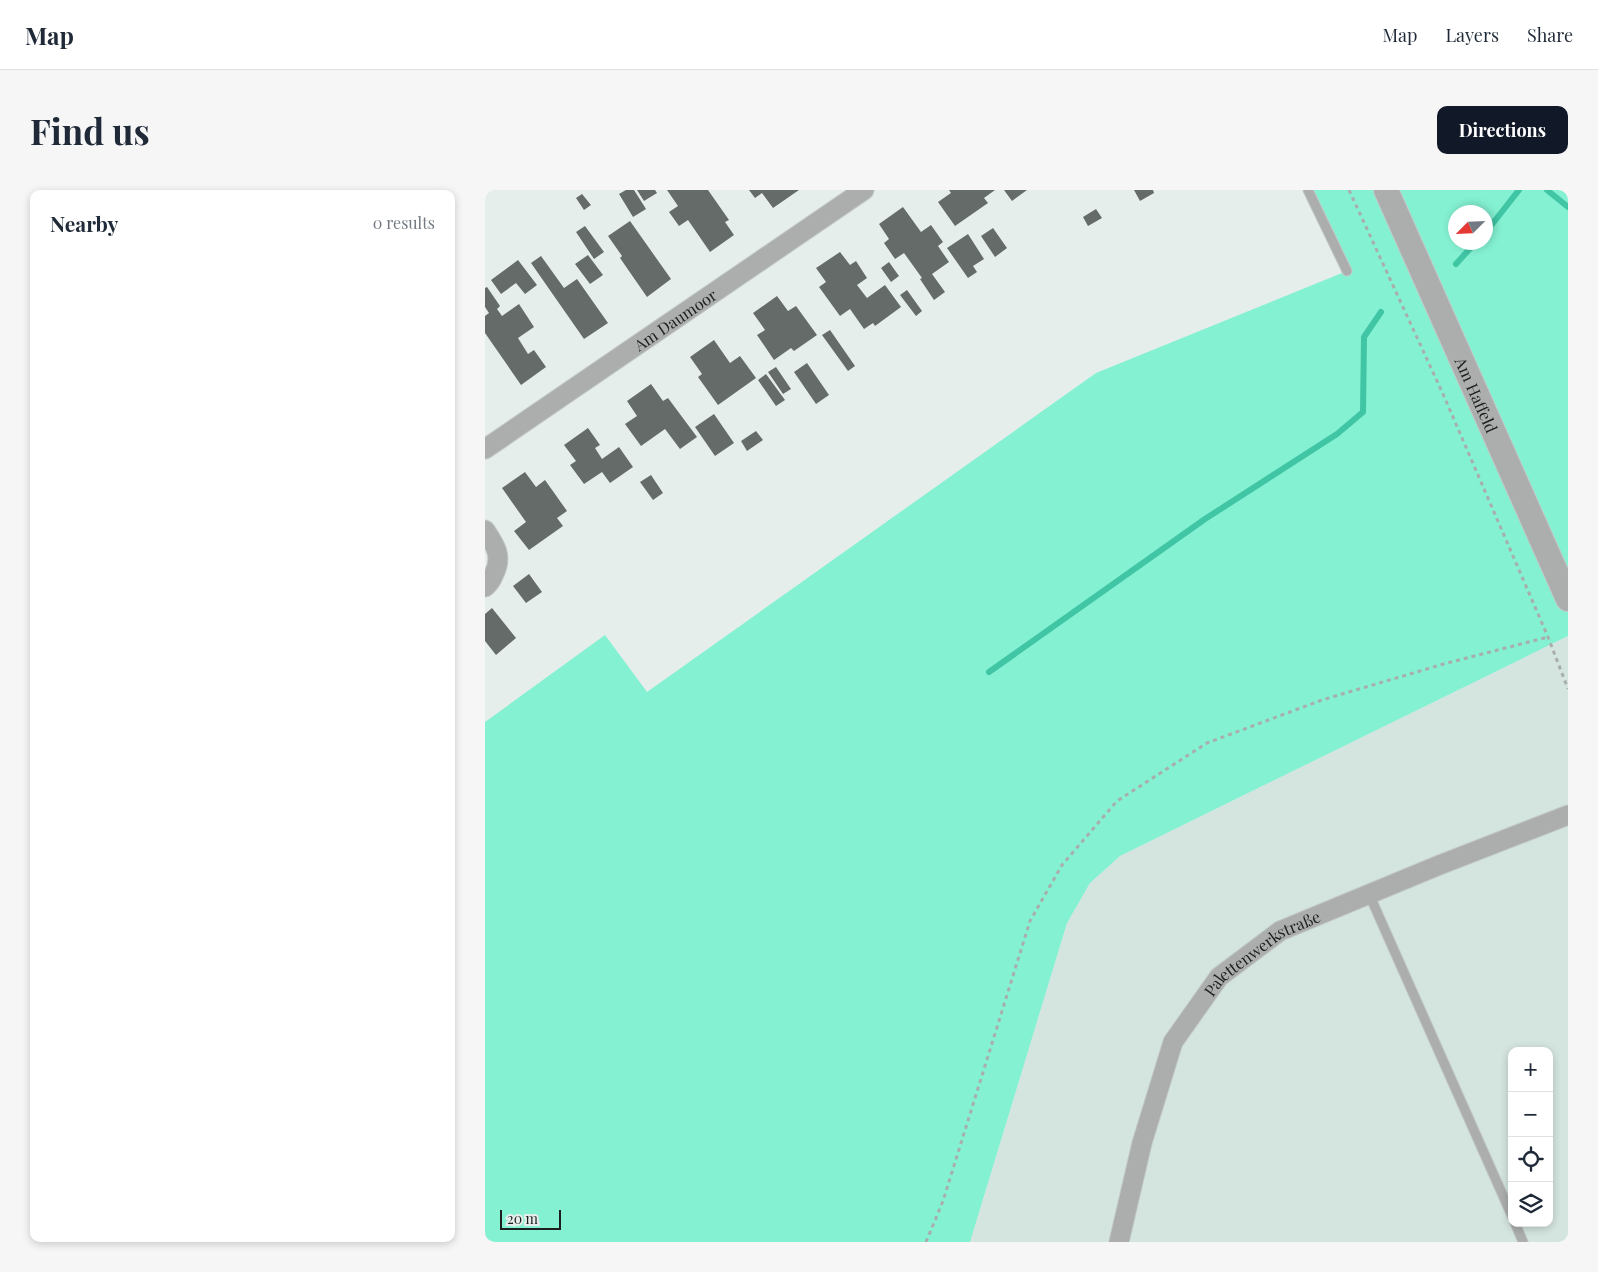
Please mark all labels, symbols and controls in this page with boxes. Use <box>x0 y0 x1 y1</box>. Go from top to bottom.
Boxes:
text: Map <box>25 19 74 51</box>
text: Map <box>1382 23 1417 47</box>
text: Layers <box>1445 23 1499 47</box>
text: Share <box>1527 23 1573 47</box>
button: Directions <box>1437 106 1568 154</box>
text: Find us <box>30 107 150 154</box>
north arrow <box>1448 205 1493 250</box>
text: Nearby <box>50 209 119 237</box>
text: 0 results <box>373 212 435 233</box>
street label: Am Daumoor <box>629 283 720 356</box>
street label: Am Haffeld <box>1451 353 1503 436</box>
street label: Palettenwerkstraße <box>1199 905 1323 1000</box>
map controls <box>1508 1047 1553 1227</box>
button: + <box>1508 1047 1553 1092</box>
button: − <box>1508 1092 1553 1137</box>
button: locate <box>1508 1137 1553 1182</box>
button: layers <box>1508 1182 1553 1227</box>
scale bar <box>500 1207 561 1230</box>
text: 20 m <box>507 1209 538 1228</box>

